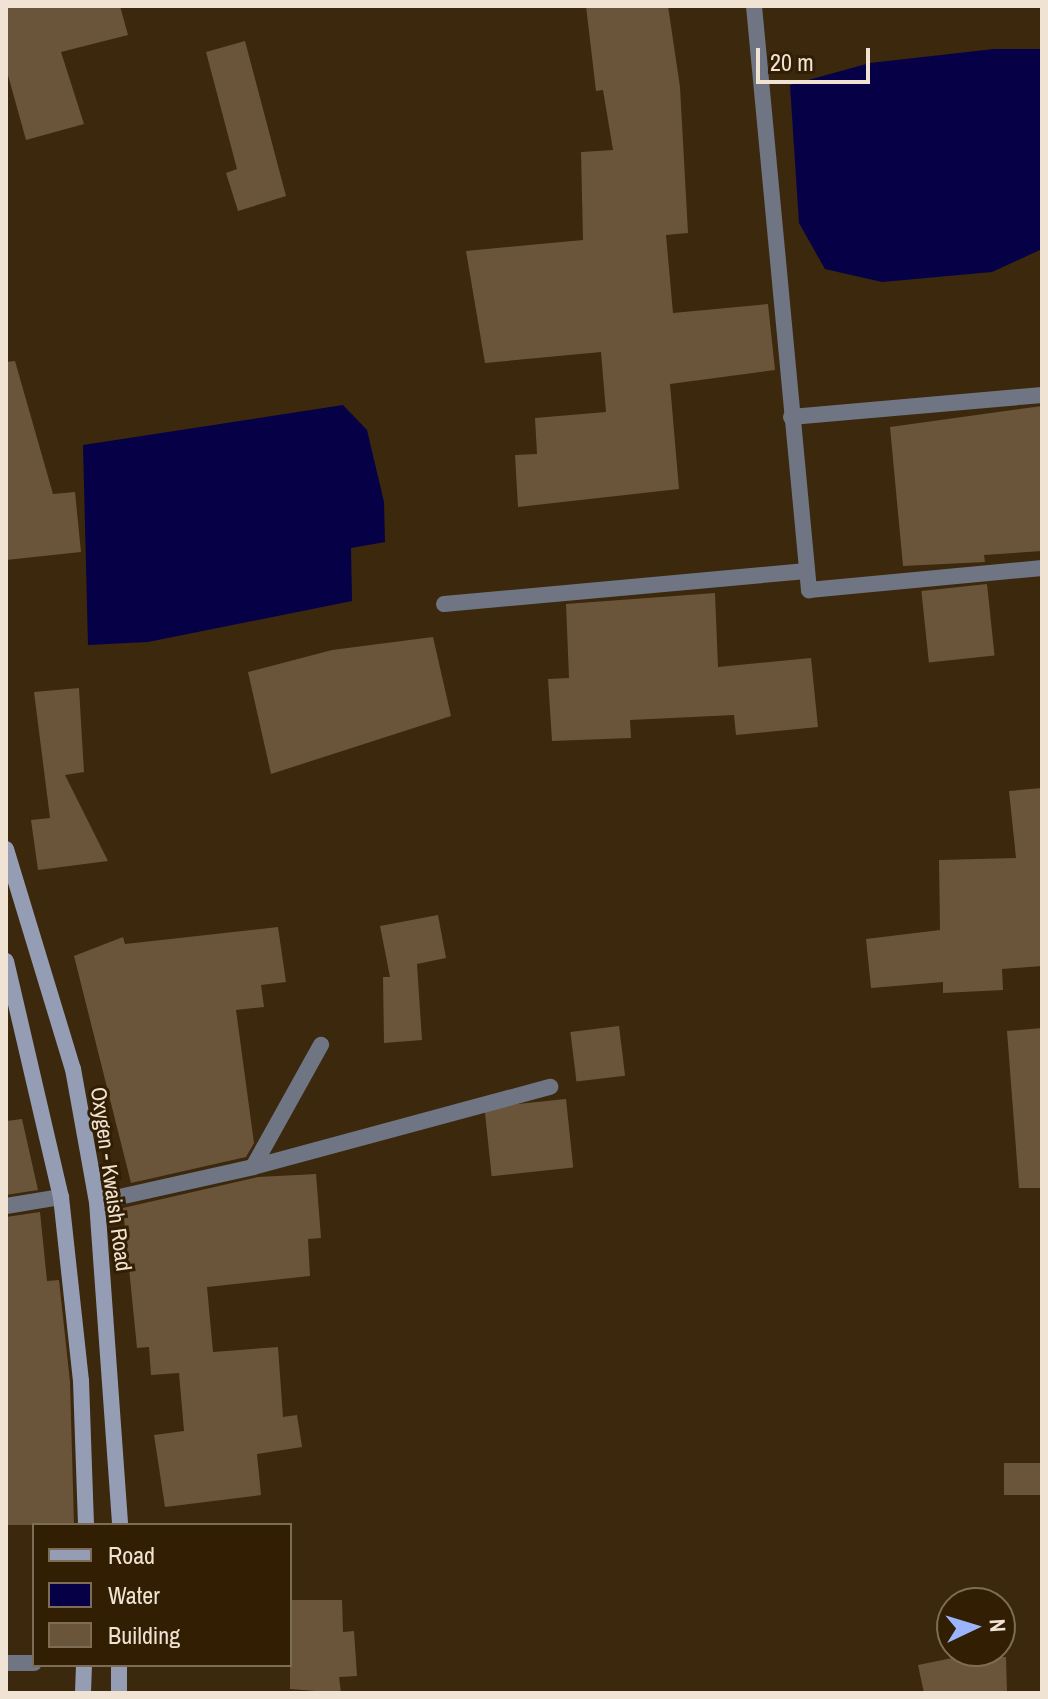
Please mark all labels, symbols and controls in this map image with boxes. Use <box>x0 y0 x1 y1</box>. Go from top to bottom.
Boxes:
scale bar <box>760 32 874 82</box>
text: 20 m <box>770 46 814 78</box>
street label: Oxygen - Kwaish Road <box>85 1085 137 1273</box>
legend <box>32 1523 292 1667</box>
text: Road <box>108 1539 155 1571</box>
text: Water <box>108 1579 160 1611</box>
north arrow <box>936 1587 1016 1667</box>
text: N <box>983 1618 1013 1633</box>
text: Building <box>108 1619 180 1651</box>

